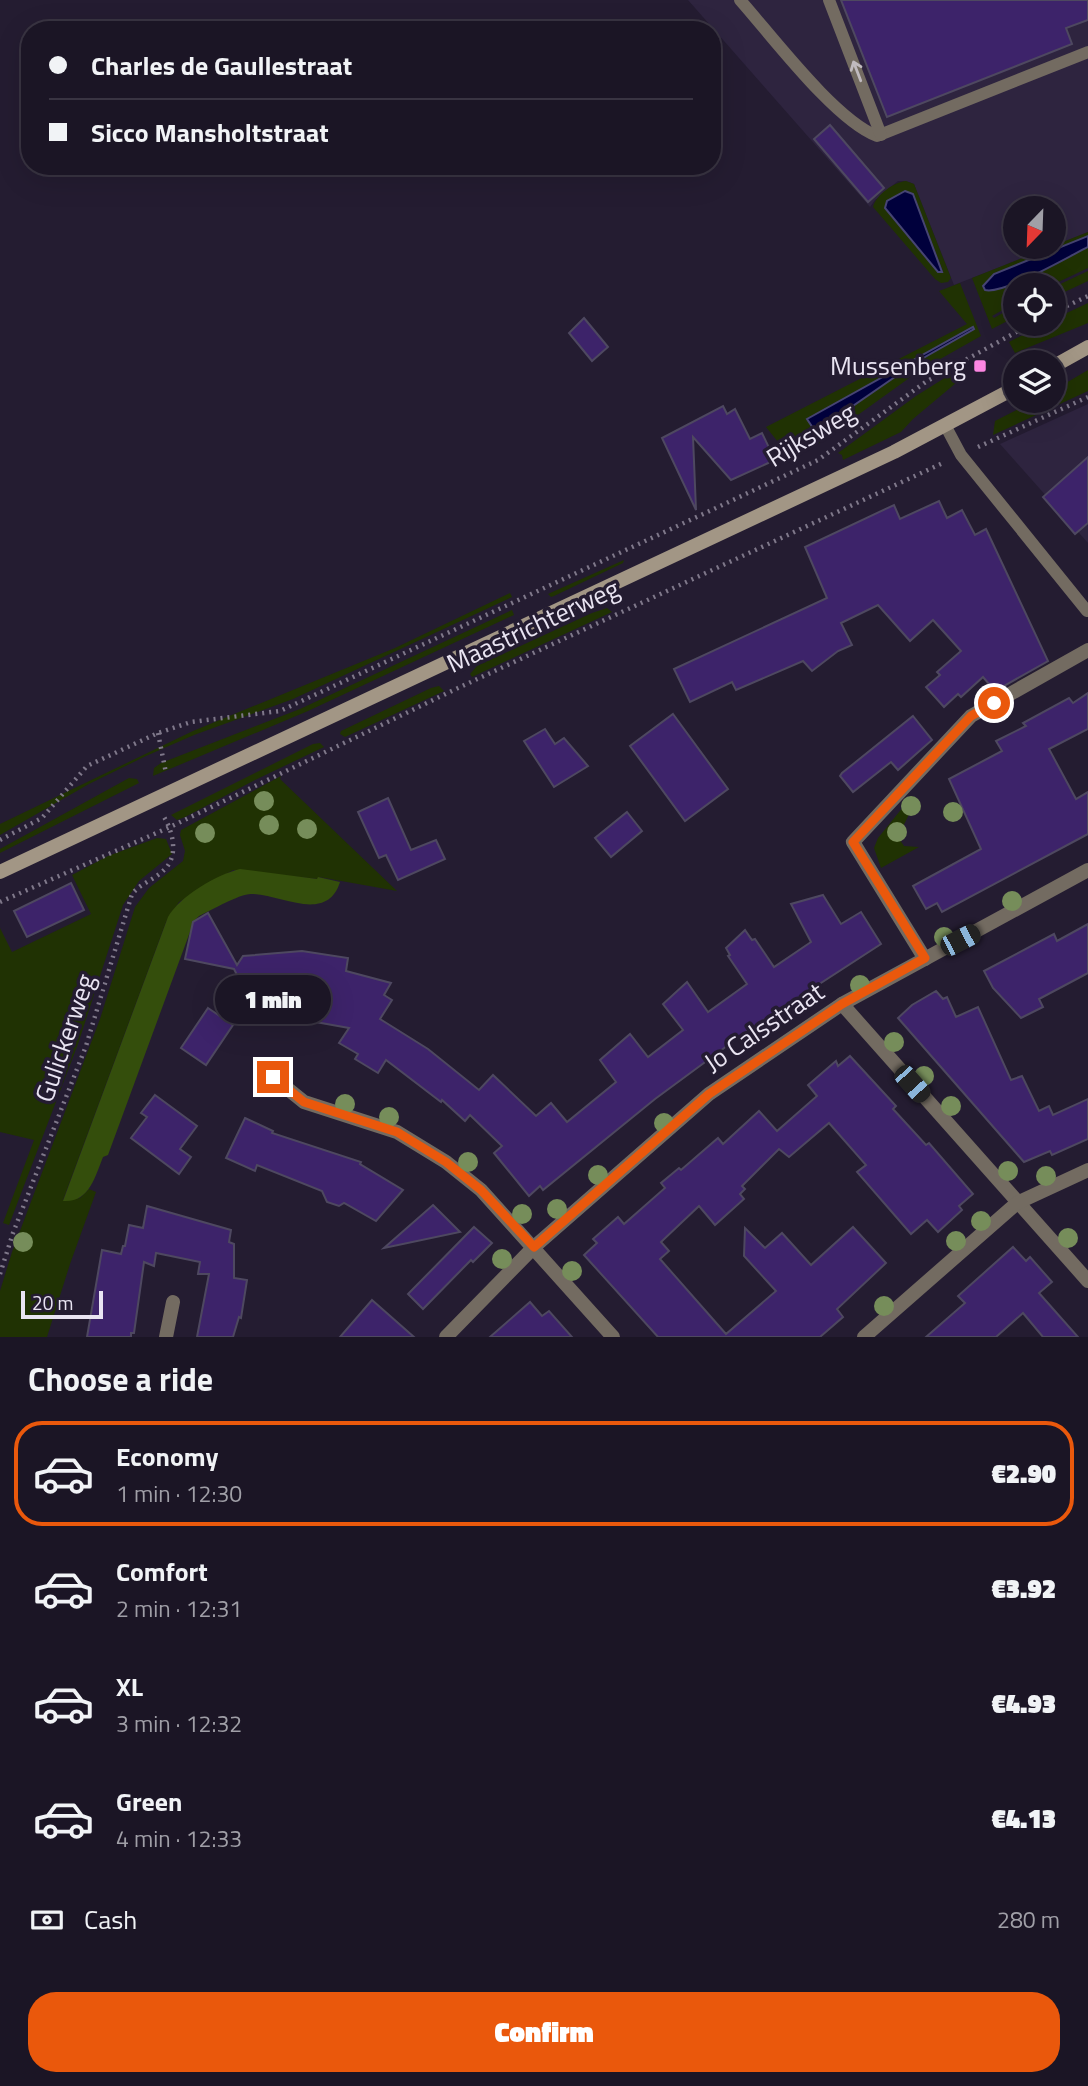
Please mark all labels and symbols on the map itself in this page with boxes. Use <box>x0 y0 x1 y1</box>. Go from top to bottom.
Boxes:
one-way arrow <box>849 61 862 83</box>
north arrow <box>1003 196 1066 259</box>
place label: Mussenberg <box>830 346 966 385</box>
marker: Mussenberg <box>972 358 988 374</box>
street label: Rijksweg <box>759 393 863 477</box>
street label: Maastrichterweg <box>440 568 626 683</box>
route start <box>978 687 1010 719</box>
car <box>937 921 984 959</box>
street label: Gulickerweg <box>24 968 105 1107</box>
street label: Jo Calsstraat <box>696 972 832 1081</box>
callout: 1 min <box>215 976 331 1024</box>
route end <box>257 1061 289 1093</box>
car <box>891 1061 934 1107</box>
scale bar <box>21 1288 103 1320</box>

